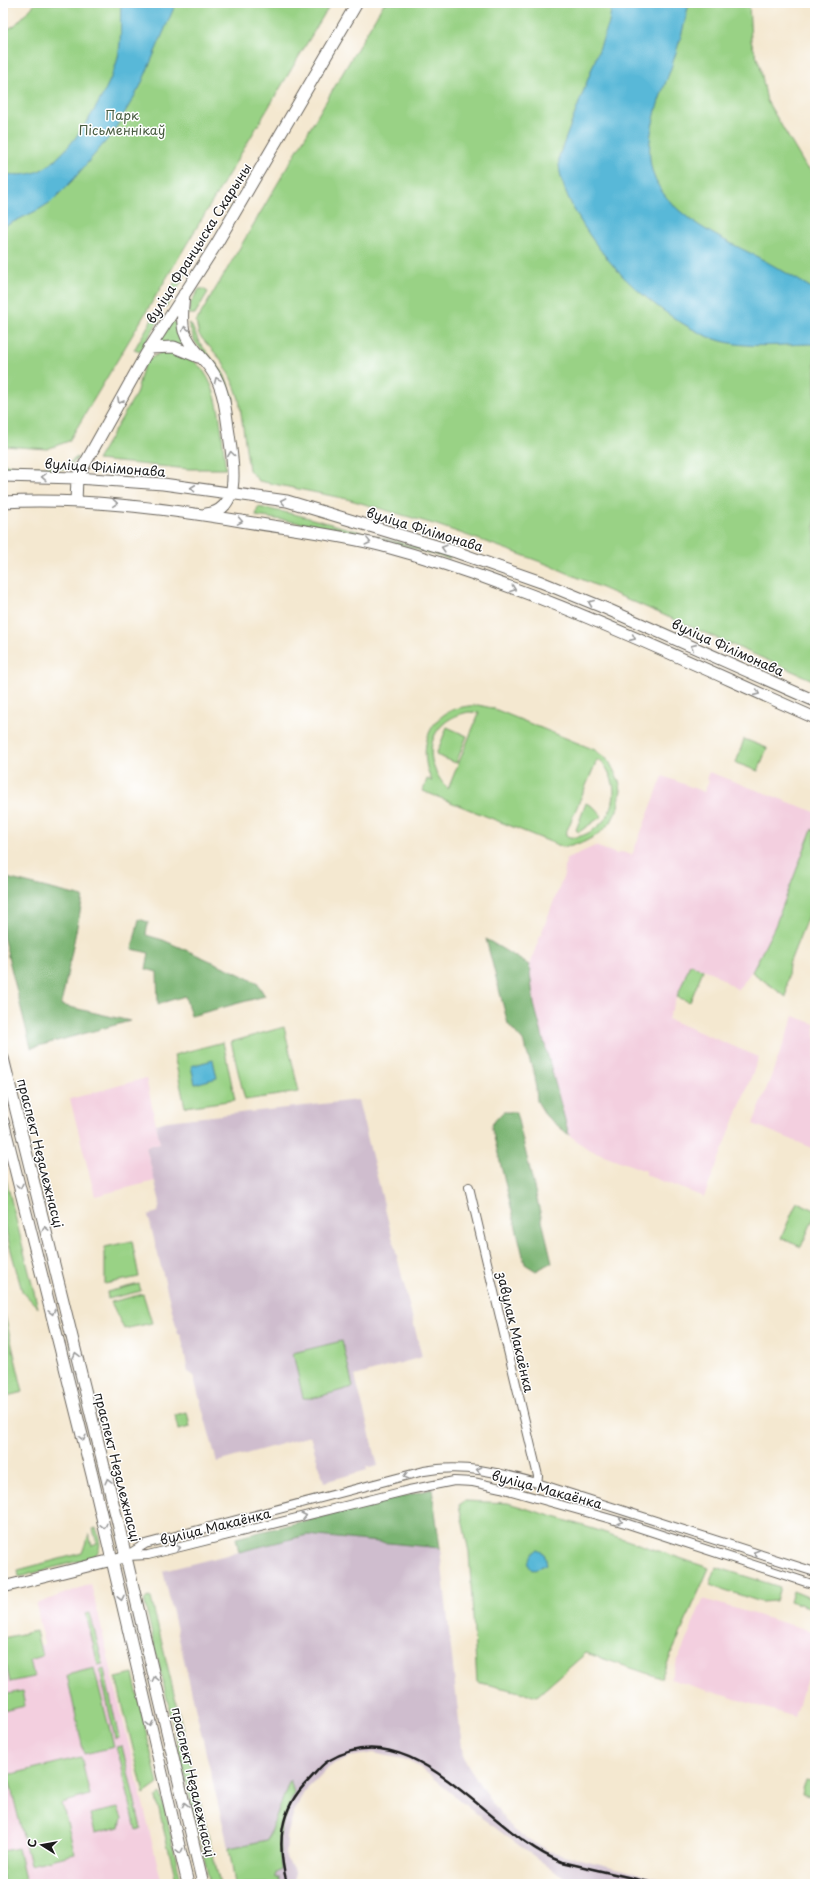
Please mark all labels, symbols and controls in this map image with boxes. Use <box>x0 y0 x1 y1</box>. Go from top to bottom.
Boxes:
park label: Парк Пісьменнікаў <box>79 105 165 139</box>
street label: вуліца Францыска Скарыны <box>141 159 255 327</box>
one-way arrow <box>181 326 189 332</box>
one-way arrow <box>214 377 222 384</box>
one-way arrow <box>117 397 124 404</box>
one-way arrow <box>227 451 236 457</box>
street label: вуліца Філімонава <box>44 453 167 481</box>
one-way arrow <box>41 472 47 481</box>
one-way arrow <box>189 484 196 493</box>
one-way arrow <box>280 497 286 505</box>
one-way arrow <box>112 499 118 508</box>
street label: вуліца Філімонава <box>364 502 487 556</box>
one-way arrow <box>237 516 243 525</box>
one-way arrow <box>365 538 372 546</box>
one-way arrow <box>441 544 448 553</box>
one-way arrow <box>509 584 516 592</box>
one-way arrow <box>587 599 594 607</box>
street label: вуліца Філімонава <box>669 614 788 681</box>
one-way arrow <box>629 633 636 641</box>
one-way arrow <box>689 644 697 652</box>
one-way arrow <box>753 688 761 696</box>
street label: праспект Незалежнасці <box>13 1076 69 1230</box>
one-way arrow <box>15 1183 23 1190</box>
one-way arrow <box>42 1225 50 1232</box>
street label: завулак Макаёнка <box>493 1269 539 1395</box>
one-way arrow <box>47 1309 55 1316</box>
one-way arrow <box>72 1352 81 1359</box>
street label: праспект Незалежнасці <box>90 1390 146 1544</box>
one-way arrow <box>78 1435 87 1442</box>
street label: вуліца Макаёнка <box>490 1465 605 1513</box>
one-way arrow <box>475 1466 482 1474</box>
one-way arrow <box>403 1471 410 1480</box>
one-way arrow <box>104 1478 112 1484</box>
street label: вуліца Макаёнка <box>158 1503 273 1549</box>
one-way arrow <box>300 1512 307 1521</box>
one-way arrow <box>616 1516 623 1525</box>
one-way arrow <box>100 1523 108 1529</box>
one-way arrow <box>174 1544 181 1553</box>
one-way arrow <box>753 1549 760 1558</box>
one-way arrow <box>116 1594 124 1601</box>
one-way arrow <box>152 1675 160 1682</box>
street label: праспект Незалежнасці <box>167 1705 221 1859</box>
one-way arrow <box>145 1720 154 1727</box>
one-way arrow <box>181 1802 190 1809</box>
north arrow <box>22 1825 62 1865</box>
text: С <box>23 1837 41 1849</box>
one-way arrow <box>175 1847 184 1854</box>

